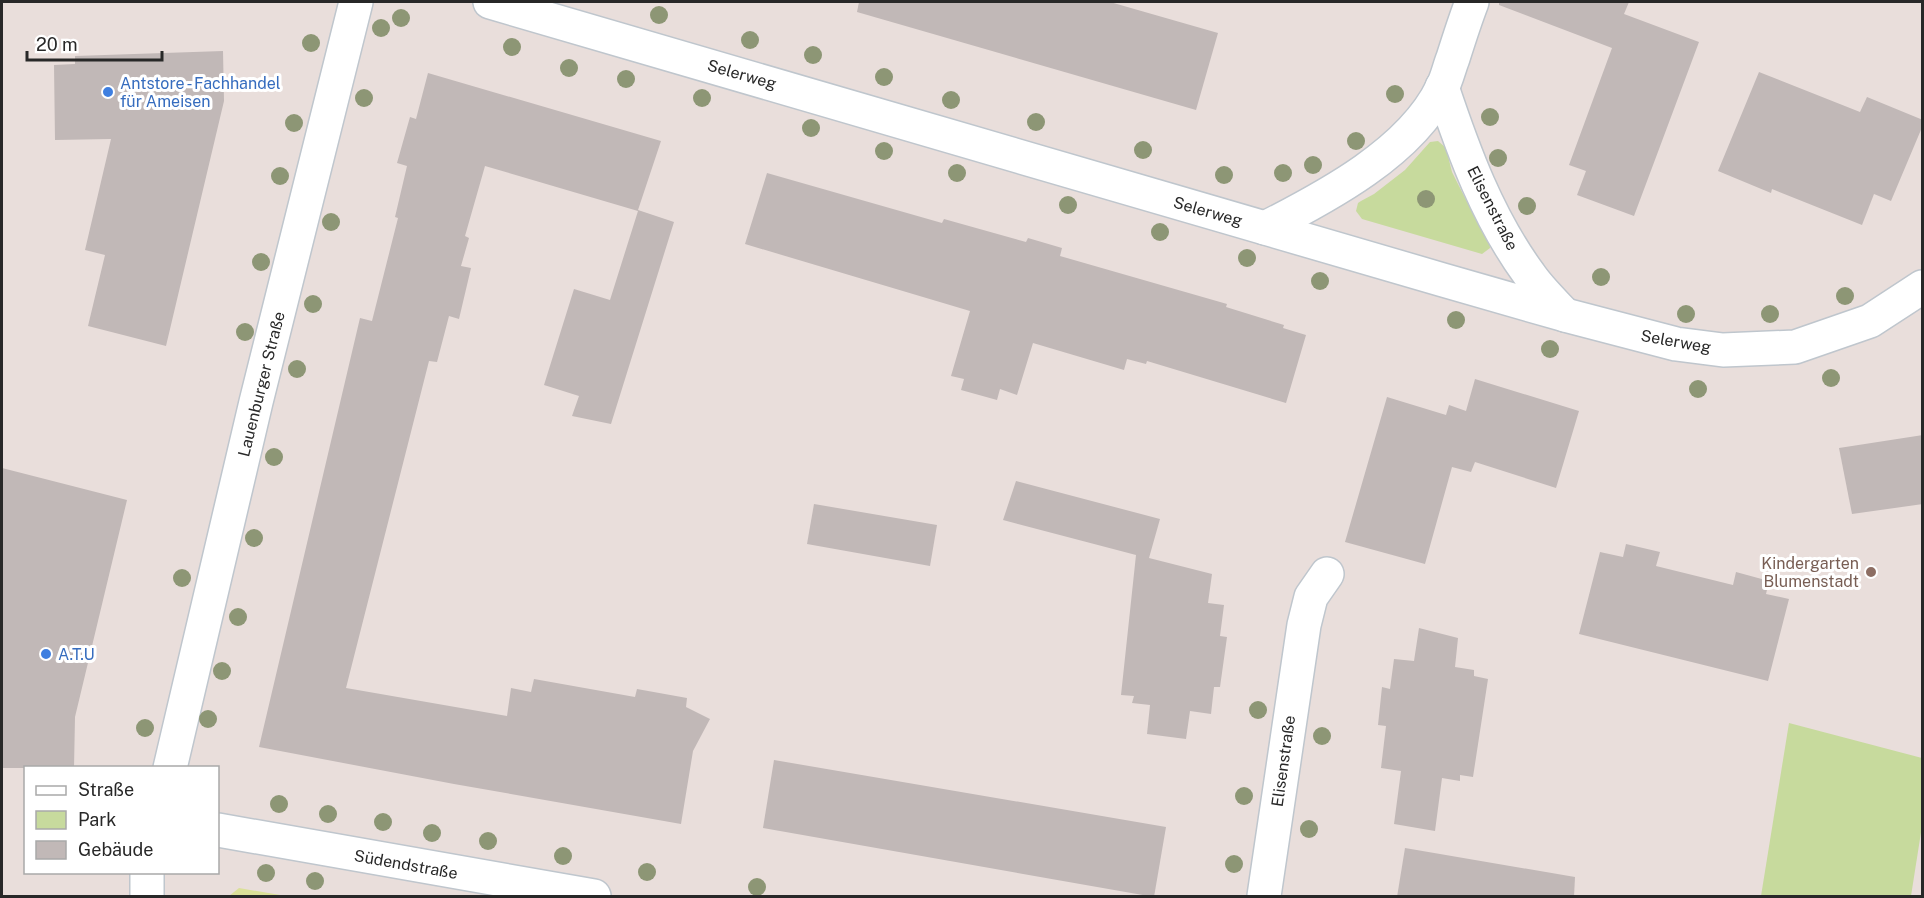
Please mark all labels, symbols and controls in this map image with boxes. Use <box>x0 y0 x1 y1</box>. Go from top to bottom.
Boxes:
scale bar <box>27 24 162 62</box>
text: 20 m <box>36 34 78 55</box>
street label: Selerweg <box>705 56 779 93</box>
place label: Antstore - Fachhandel für Ameisen <box>120 74 281 111</box>
marker: Antstore - Fachhandel für Ameisen <box>101 85 115 99</box>
street label: Elisenstraße <box>1463 163 1522 254</box>
street label: Selerweg <box>1171 193 1245 230</box>
street label: Lauenburger Straße <box>234 309 289 459</box>
street label: Selerweg <box>1639 326 1713 357</box>
place label: Kindergarten Blumenstadt <box>1761 554 1859 591</box>
marker: Kindergarten Blumenstadt <box>1864 565 1878 579</box>
place label: A.T.U <box>58 645 95 664</box>
marker: A.T.U <box>39 647 53 661</box>
street label: Elisenstraße <box>1268 714 1299 808</box>
legend <box>24 766 219 874</box>
text: Straße <box>78 779 134 800</box>
text: Park <box>78 809 116 830</box>
text: Gebäude <box>78 839 153 860</box>
street label: Südendstraße <box>353 846 459 883</box>

